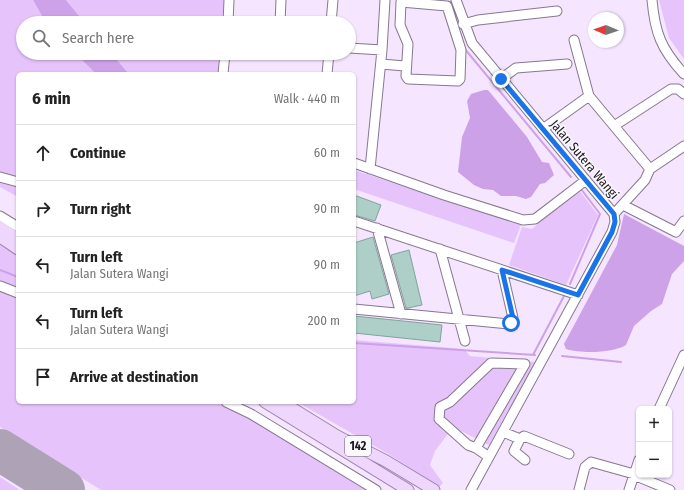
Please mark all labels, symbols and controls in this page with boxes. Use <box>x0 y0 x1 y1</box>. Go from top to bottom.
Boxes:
north arrow <box>588 12 624 48</box>
search box <box>16 16 356 60</box>
icon: search <box>30 27 52 49</box>
text: Search here <box>62 29 134 47</box>
route end <box>492 70 510 88</box>
text: 6 min <box>32 88 71 109</box>
text: Walk · 440 m <box>274 91 340 106</box>
street label: Jalan Sutera Wangi <box>547 117 622 202</box>
icon: ahead <box>32 142 54 164</box>
text: Continue <box>70 144 126 162</box>
text: 60 m <box>314 145 340 160</box>
icon: right <box>32 198 54 220</box>
text: Turn right <box>70 200 131 218</box>
text: 90 m <box>314 201 340 216</box>
text: Turn left <box>70 248 123 266</box>
icon: left <box>32 254 54 276</box>
text: 90 m <box>314 257 340 272</box>
text: Jalan Sutera Wangi <box>70 266 169 281</box>
text: Turn left <box>70 304 123 322</box>
icon: left <box>32 310 54 332</box>
text: 200 m <box>308 313 340 328</box>
route start <box>502 314 520 332</box>
text: Jalan Sutera Wangi <box>70 322 169 337</box>
icon: arrive <box>32 366 54 388</box>
text: Arrive at destination <box>70 368 198 386</box>
map controls <box>636 406 672 478</box>
button: + <box>636 406 672 442</box>
road number: 142 <box>345 436 371 456</box>
button: − <box>636 442 672 478</box>

